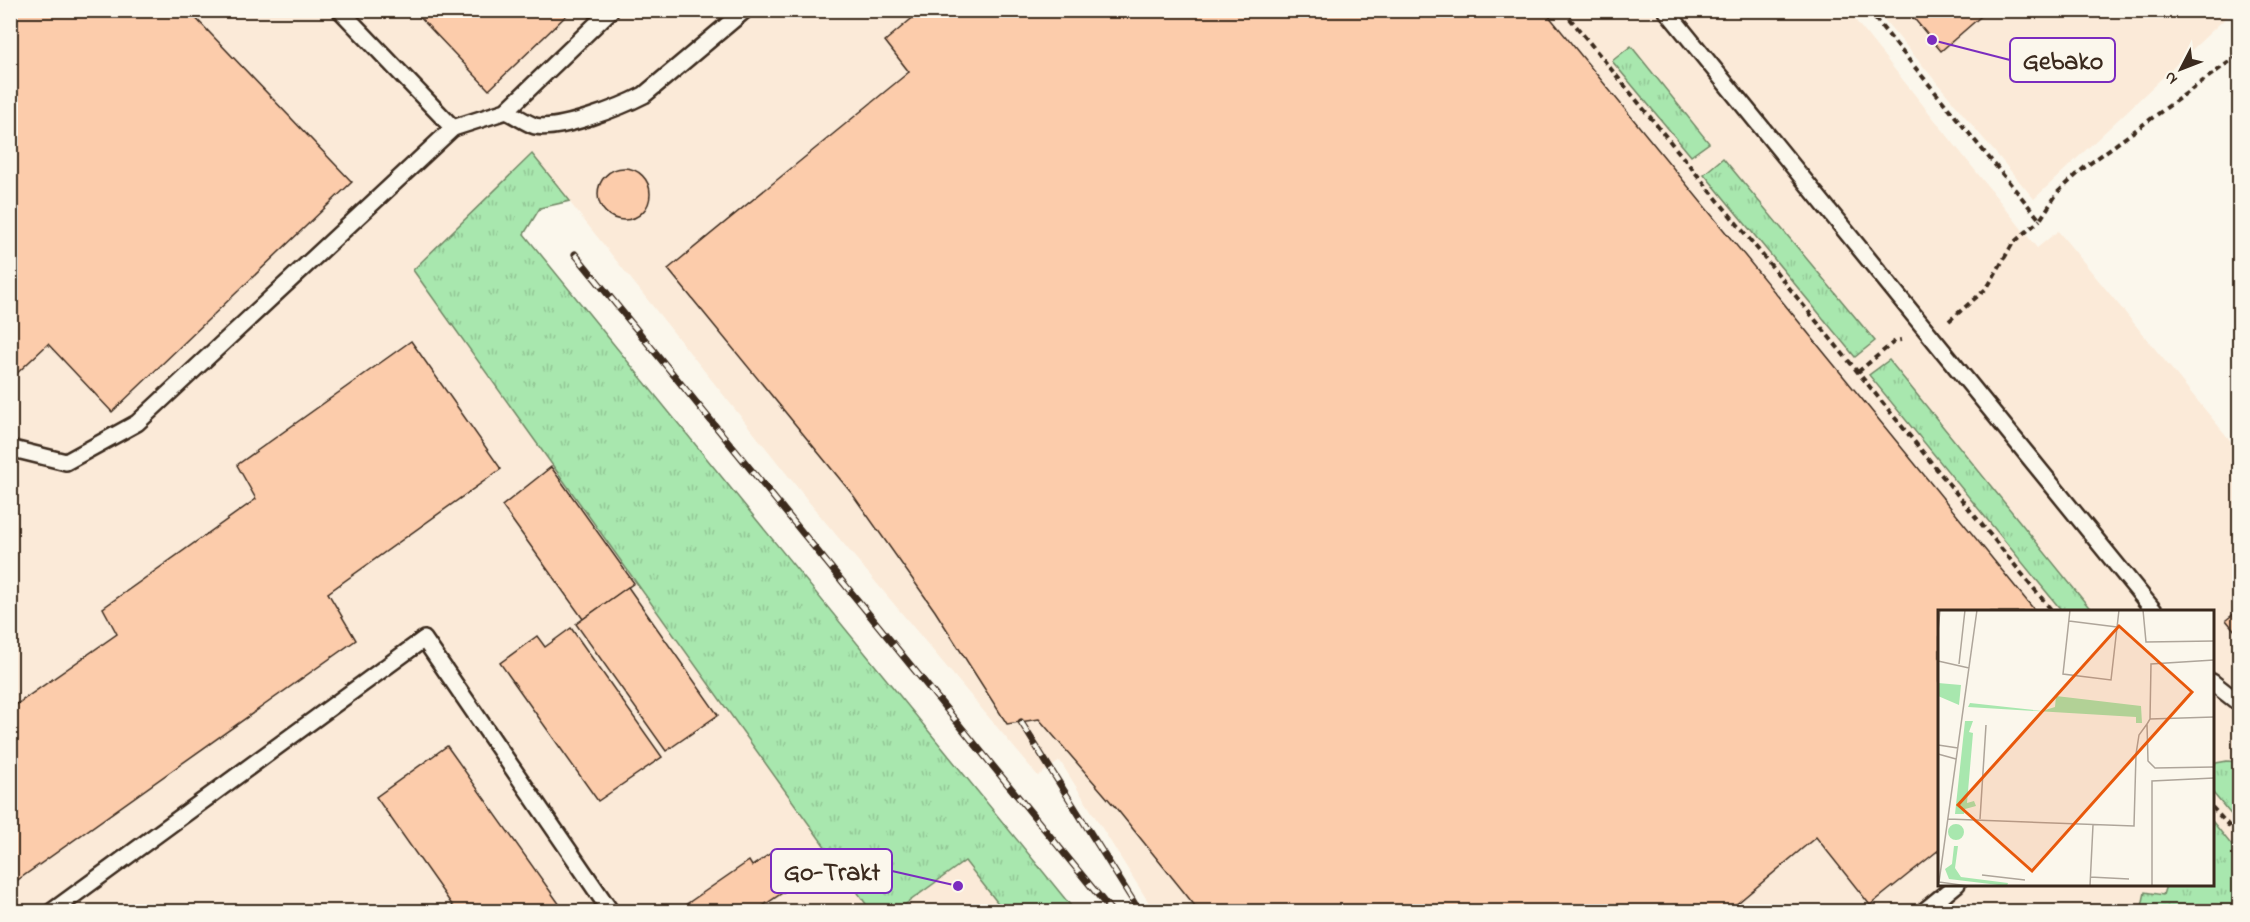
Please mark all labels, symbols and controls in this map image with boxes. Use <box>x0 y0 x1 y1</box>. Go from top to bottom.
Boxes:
callout: Gebako <box>2010 38 2115 82</box>
north arrow <box>2151 39 2211 99</box>
text: Gebako <box>2023 44 2103 82</box>
text: N <box>2159 66 2184 90</box>
inset map <box>1938 610 2214 886</box>
callout: Go-Trakt <box>771 849 892 893</box>
text: Go-Trakt <box>784 855 881 893</box>

